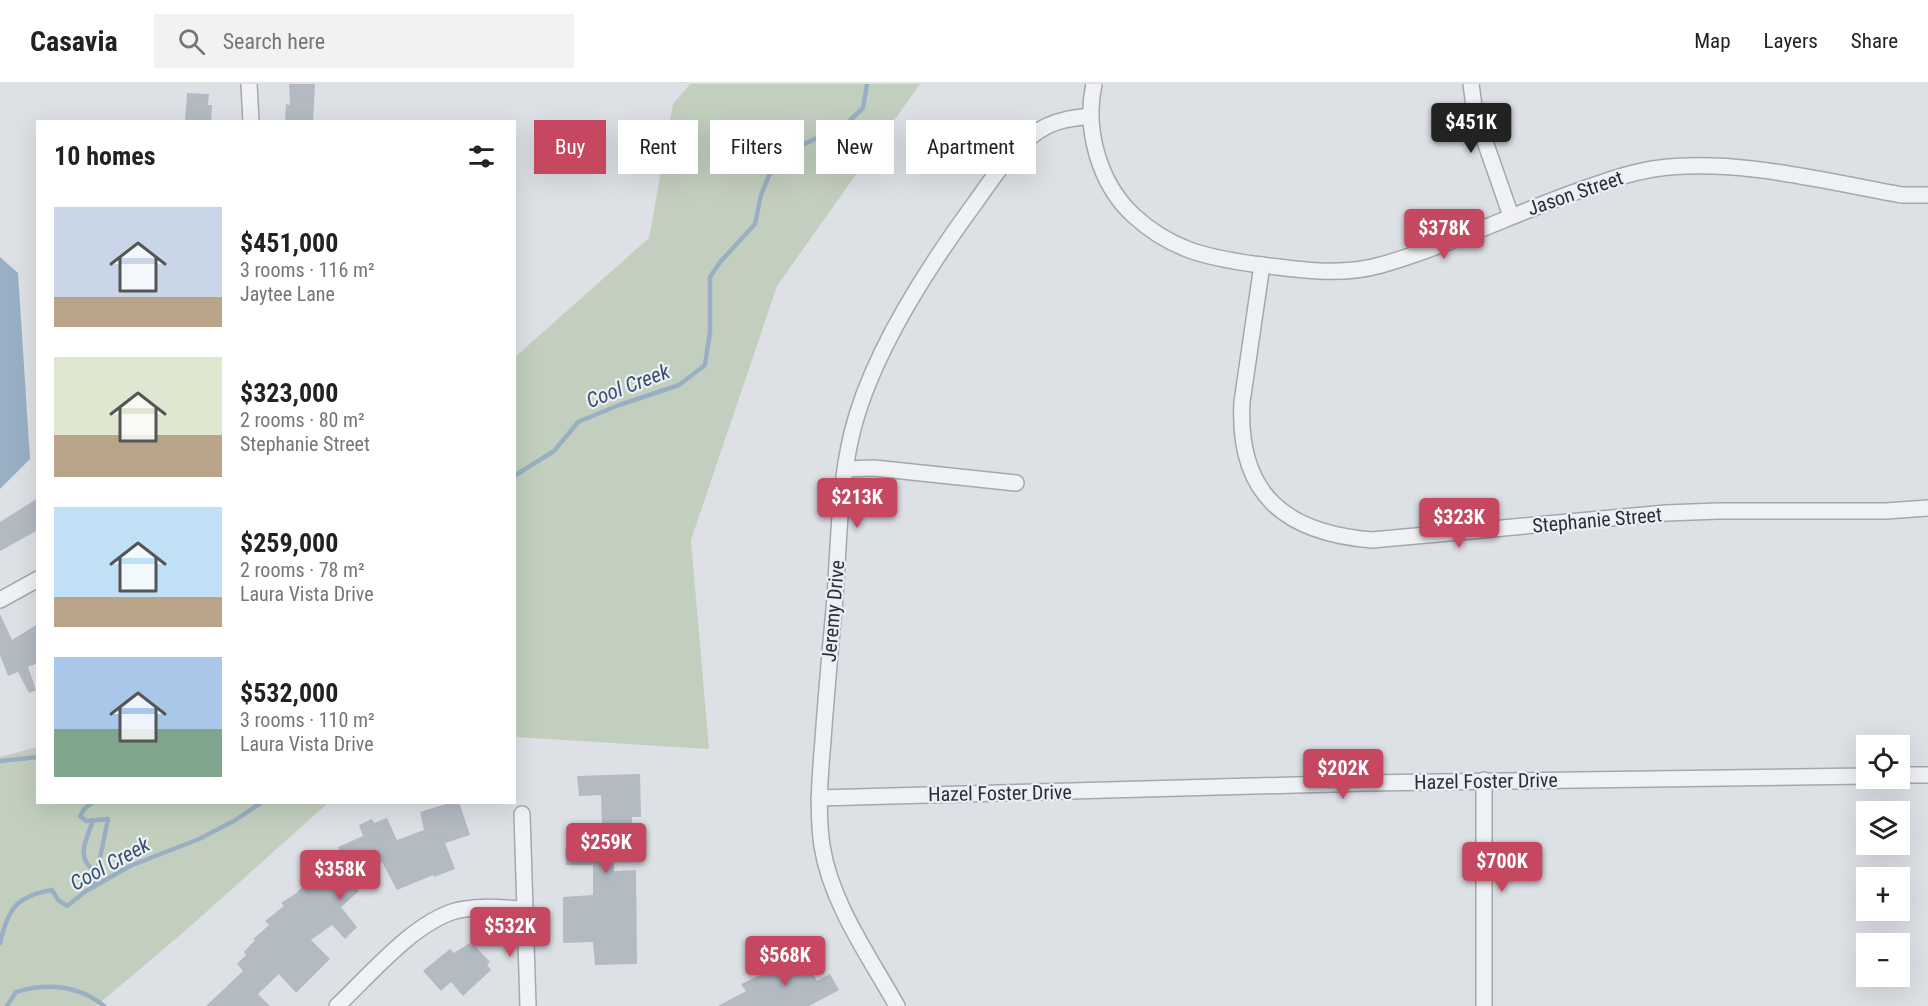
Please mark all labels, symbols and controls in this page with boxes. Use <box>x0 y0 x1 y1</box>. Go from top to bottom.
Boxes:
search box <box>154 14 574 68</box>
text: Casavia <box>30 25 118 58</box>
icon: search <box>175 25 208 58</box>
text: Search here <box>223 29 325 54</box>
text: Map <box>1694 29 1731 53</box>
text: Layers <box>1764 29 1818 53</box>
text: Share <box>1851 29 1898 53</box>
pin: $451K <box>1429 103 1513 154</box>
text: $451K <box>1445 110 1497 134</box>
chip: Buy <box>534 120 606 174</box>
chip: Rent <box>618 120 698 174</box>
chip: Filters <box>710 120 804 174</box>
chip: New <box>816 120 894 174</box>
chip: Apartment <box>906 120 1036 174</box>
icon: filters <box>465 140 498 173</box>
text: 10 homes <box>54 141 156 171</box>
street label: Jason Street <box>1524 165 1626 221</box>
pin: $378K <box>1402 209 1486 260</box>
text: $378K <box>1418 216 1470 240</box>
text: $451,000 <box>240 228 338 258</box>
icon: home <box>102 231 174 303</box>
text: 3 rooms · 116 m² <box>240 258 375 282</box>
text: Jaytee Lane <box>240 282 335 306</box>
water label: Cool Creek <box>583 359 674 413</box>
text: $323,000 <box>240 378 338 408</box>
icon: home <box>102 381 174 453</box>
text: 2 rooms · 80 m² <box>240 408 365 432</box>
text: Stephanie Street <box>240 432 370 456</box>
pin: $213K <box>815 478 899 529</box>
text: $213K <box>831 485 883 509</box>
pin: $323K <box>1417 498 1501 549</box>
street label: Stephanie Street <box>1531 502 1663 538</box>
text: $323K <box>1433 505 1485 529</box>
text: $259,000 <box>240 528 338 558</box>
icon: home <box>102 531 174 603</box>
text: 2 rooms · 78 m² <box>240 558 365 582</box>
street label: Jeremy Drive <box>817 559 849 663</box>
text: Laura Vista Drive <box>240 582 374 606</box>
text: $532,000 <box>240 678 338 708</box>
icon: home <box>102 681 174 753</box>
text: 3 rooms · 110 m² <box>240 708 375 732</box>
text: Laura Vista Drive <box>240 732 374 756</box>
map controls <box>1856 735 1910 987</box>
button: locate <box>1856 735 1910 789</box>
pin: $202K <box>1301 749 1385 800</box>
text: $202K <box>1317 756 1369 780</box>
street label: Hazel Foster Drive <box>1414 768 1558 794</box>
street label: Hazel Foster Drive <box>928 780 1072 806</box>
button: layers <box>1856 801 1910 855</box>
pin: $259K <box>564 823 648 874</box>
text: $259K <box>580 830 632 854</box>
water label: Cool Creek <box>66 832 155 896</box>
pin: $700K <box>1460 842 1544 893</box>
text: $700K <box>1476 849 1528 873</box>
pin: $358K <box>298 850 382 901</box>
text: $358K <box>314 857 366 881</box>
button: + <box>1856 867 1910 921</box>
pin: $532K <box>468 907 552 958</box>
text: $532K <box>484 914 536 938</box>
button: − <box>1856 933 1910 987</box>
pin: $568K <box>743 936 827 987</box>
text: $568K <box>759 943 811 967</box>

